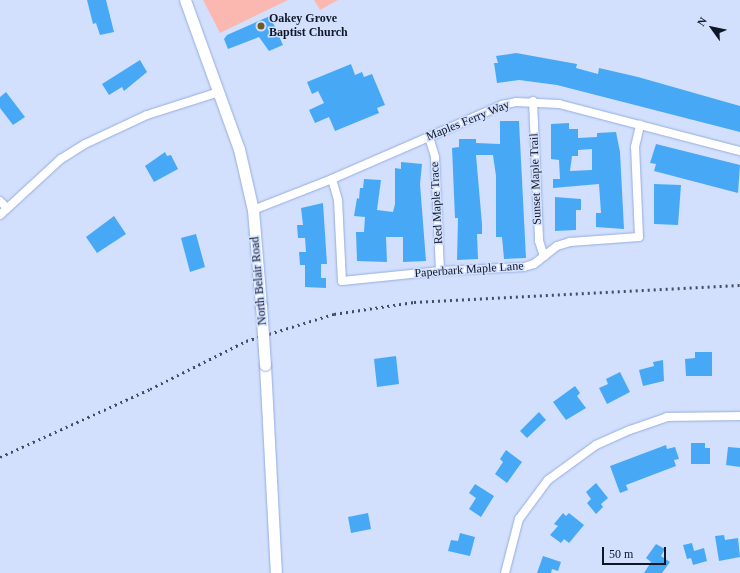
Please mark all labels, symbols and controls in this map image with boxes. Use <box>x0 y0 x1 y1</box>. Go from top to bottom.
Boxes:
north arrow <box>692 8 732 48</box>
place label: Oakey Grove Baptist Church <box>269 12 348 40</box>
text: N <box>695 15 709 28</box>
marker: Oakey Grove Baptist Church <box>256 21 266 31</box>
street label: Maples Ferry Way <box>424 98 512 144</box>
street label: Sunset Maple Trail <box>527 133 545 225</box>
street label: Red Maple Trace <box>428 161 446 245</box>
street label: North Belair Road <box>248 236 270 326</box>
street label: Paperbark Maple Lane <box>414 259 524 281</box>
scale bar <box>604 539 668 565</box>
text: 50 m <box>609 547 633 561</box>

